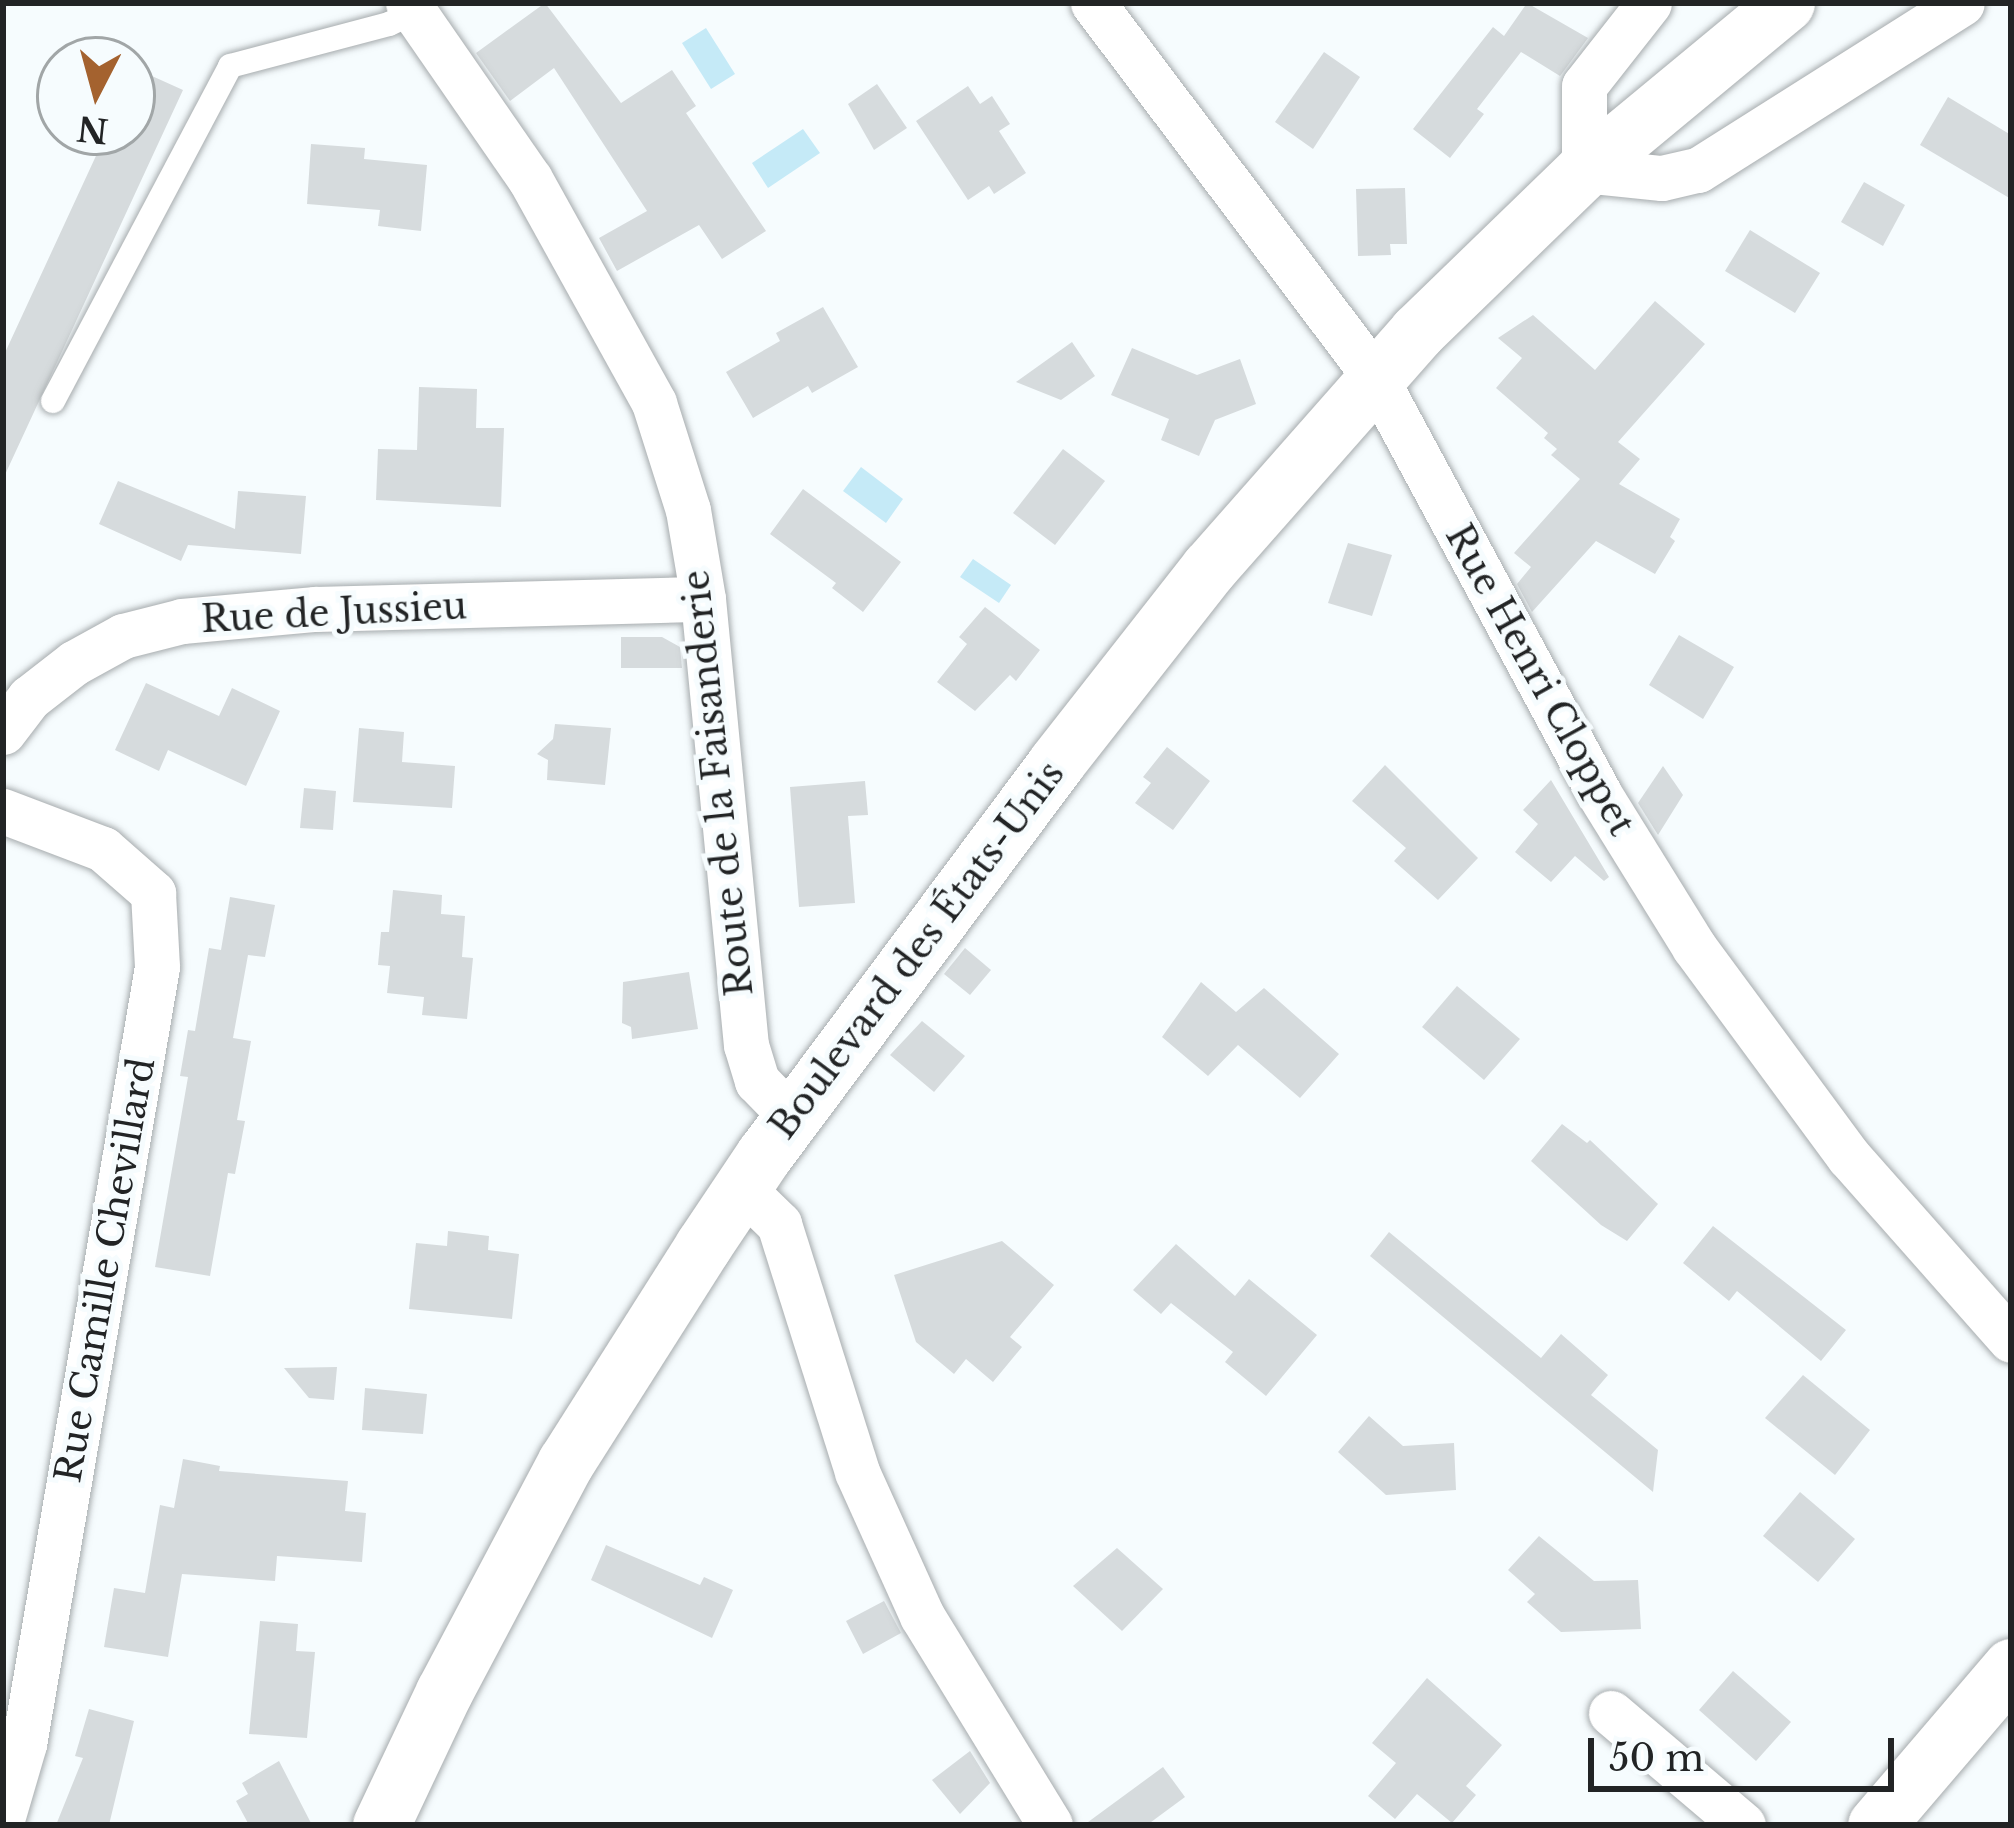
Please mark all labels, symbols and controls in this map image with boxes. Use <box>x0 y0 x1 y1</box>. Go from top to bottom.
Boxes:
north arrow <box>36 36 156 156</box>
text: N <box>75 107 110 151</box>
street label: Rue Henri Cloppet <box>1437 517 1643 843</box>
street label: Route de la Faisanderie <box>674 568 762 998</box>
street label: Rue de Jussieu <box>200 584 468 642</box>
street label: Boulevard des États-Unis <box>761 753 1073 1147</box>
street label: Rue Camille Chevillard <box>46 1055 164 1485</box>
scale bar <box>1594 1714 1900 1788</box>
text: 50 m <box>1609 1736 1704 1781</box>

